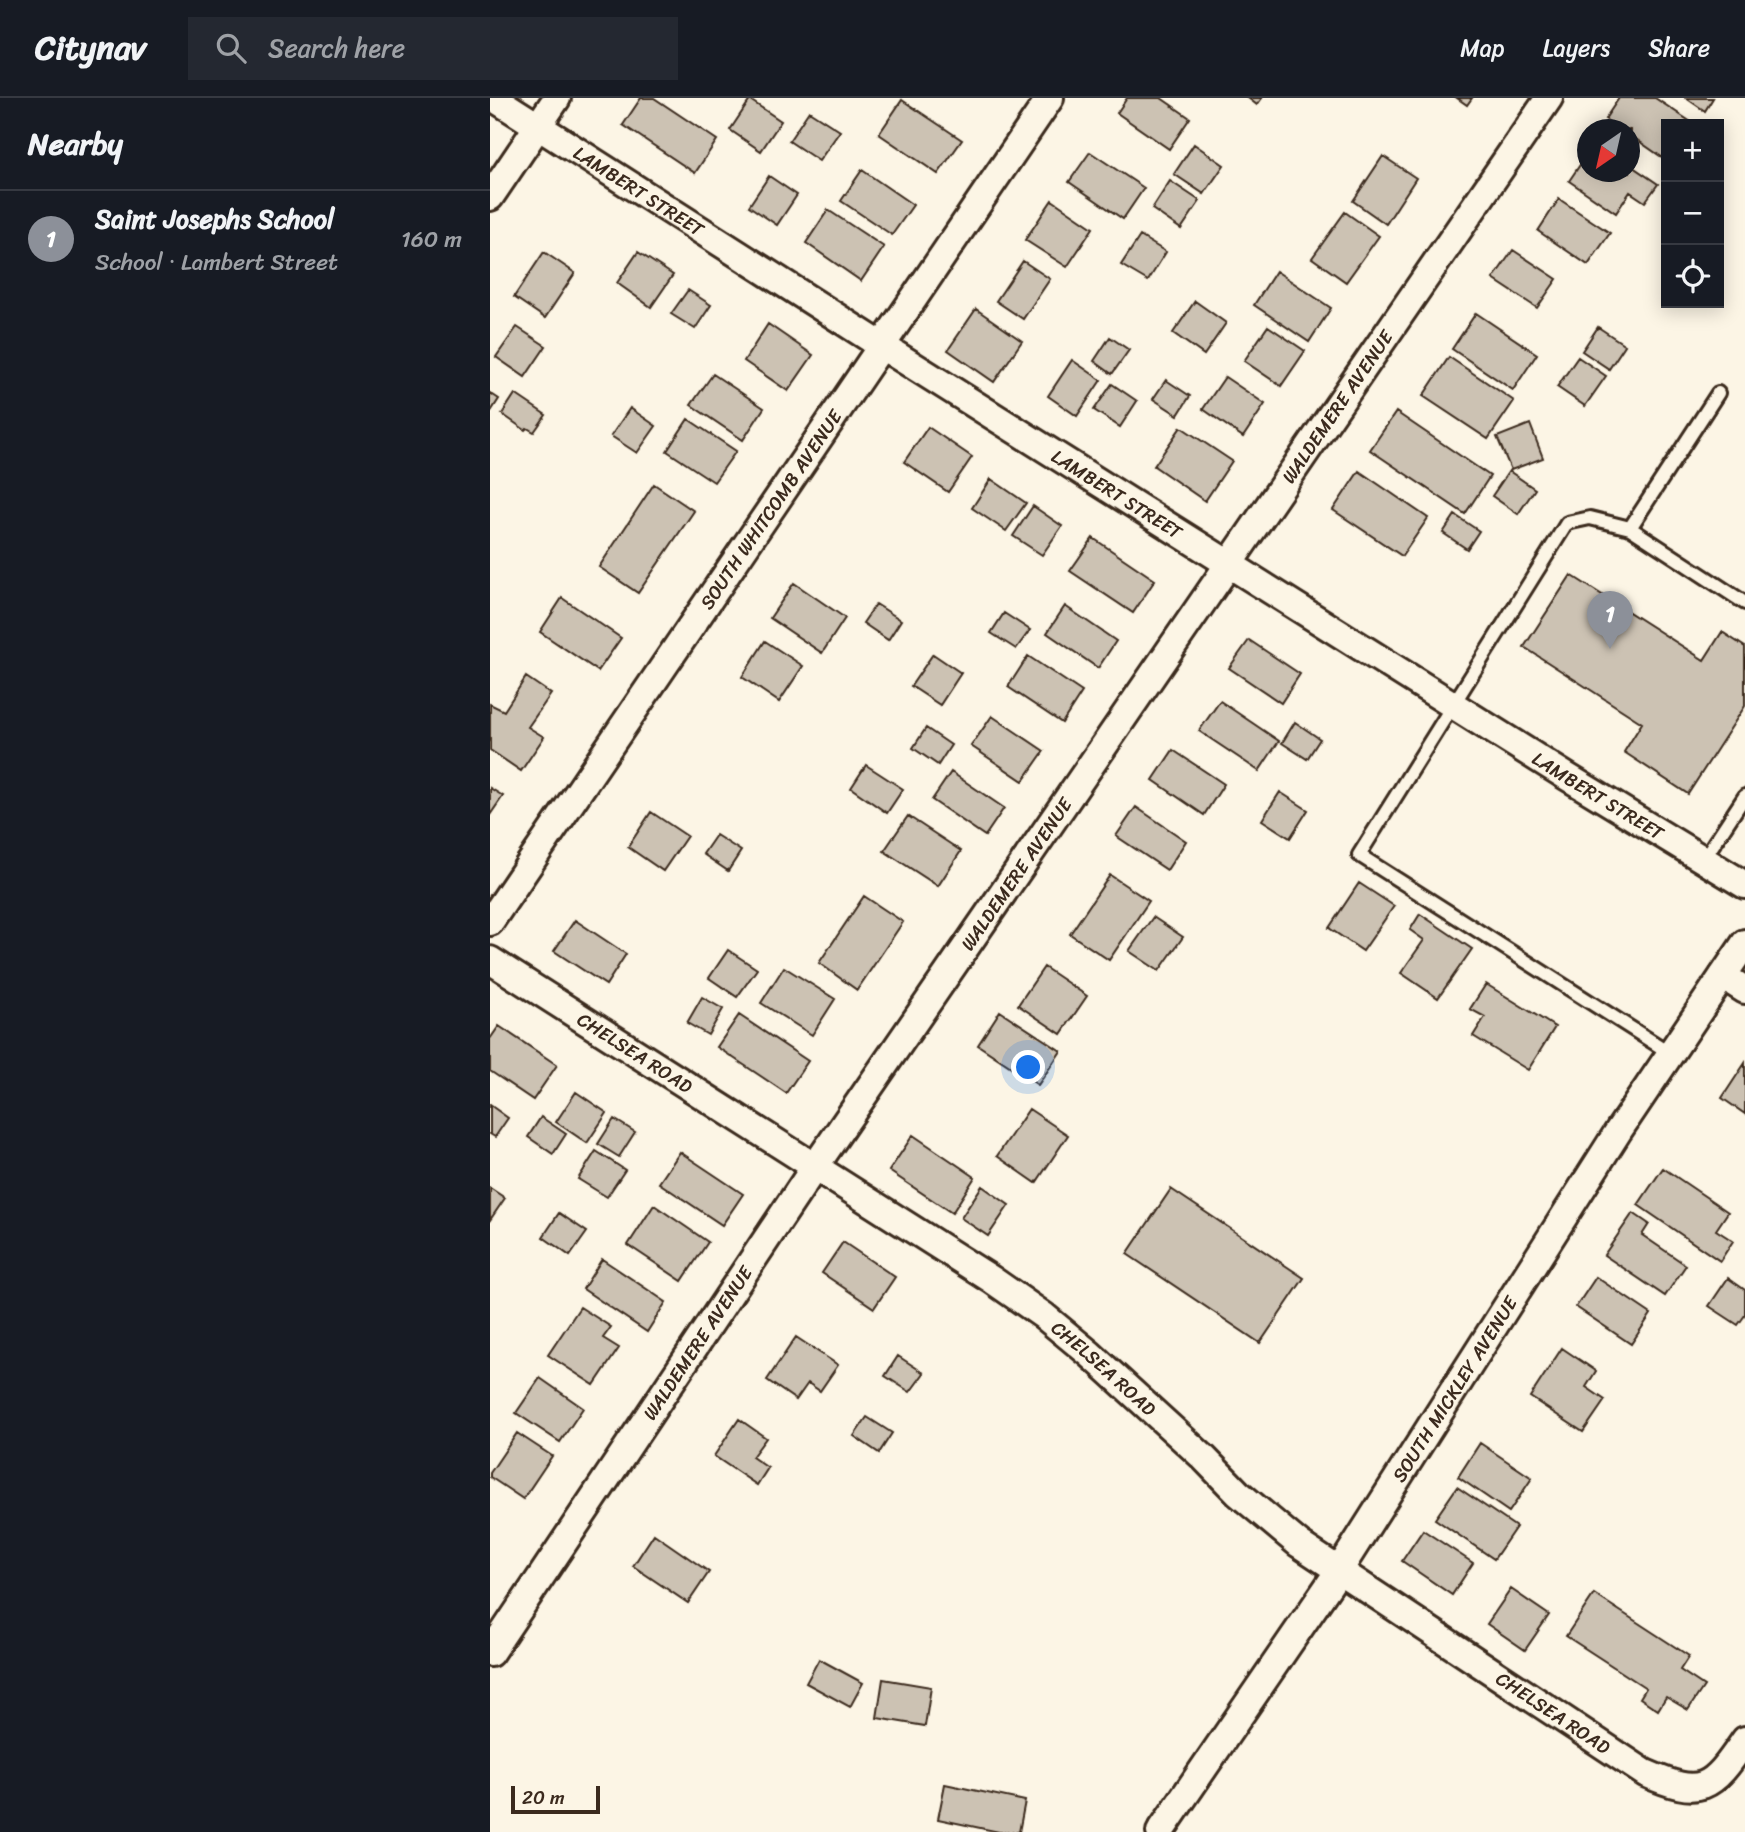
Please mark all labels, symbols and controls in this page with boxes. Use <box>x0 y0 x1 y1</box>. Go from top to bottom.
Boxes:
search box <box>188 17 678 80</box>
text: Citynav <box>35 19 146 77</box>
text: Search here <box>268 25 405 71</box>
text: Map <box>1460 27 1505 69</box>
text: Layers <box>1543 27 1610 69</box>
text: Share <box>1648 27 1710 69</box>
icon: search <box>212 29 250 67</box>
text: Nearby <box>28 117 123 171</box>
north arrow <box>1577 119 1640 182</box>
map controls <box>1661 119 1724 308</box>
button: + <box>1661 119 1724 182</box>
street label: LAMBERT STREET <box>567 137 712 246</box>
button: − <box>1661 182 1724 245</box>
text: Saint Josephs School <box>95 196 334 242</box>
text: 1 <box>46 219 56 260</box>
text: 160 m <box>401 219 462 260</box>
text: School · Lambert Street <box>95 242 338 283</box>
button: locate <box>1661 245 1724 308</box>
street label: WALDEMERE AVENUE <box>1273 322 1403 490</box>
street label: SOUTH WHITCOMB AVENUE <box>691 402 852 616</box>
street label: LAMBERT STREET <box>1045 440 1190 549</box>
pin: 1 <box>1587 591 1633 649</box>
street label: LAMBERT STREET <box>1525 743 1672 850</box>
street label: WALDEMERE AVENUE <box>952 790 1082 958</box>
street label: CHELSEA ROAD <box>570 1003 700 1103</box>
your location <box>1011 1050 1045 1084</box>
street label: WALDEMERE AVENUE <box>634 1258 762 1427</box>
street label: SOUTH MICKLEY AVENUE <box>1383 1288 1527 1489</box>
street label: CHELSEA ROAD <box>1044 1312 1165 1425</box>
street label: CHELSEA ROAD <box>1489 1663 1618 1763</box>
text: 20 m <box>522 1781 565 1814</box>
scale bar <box>511 1783 600 1815</box>

